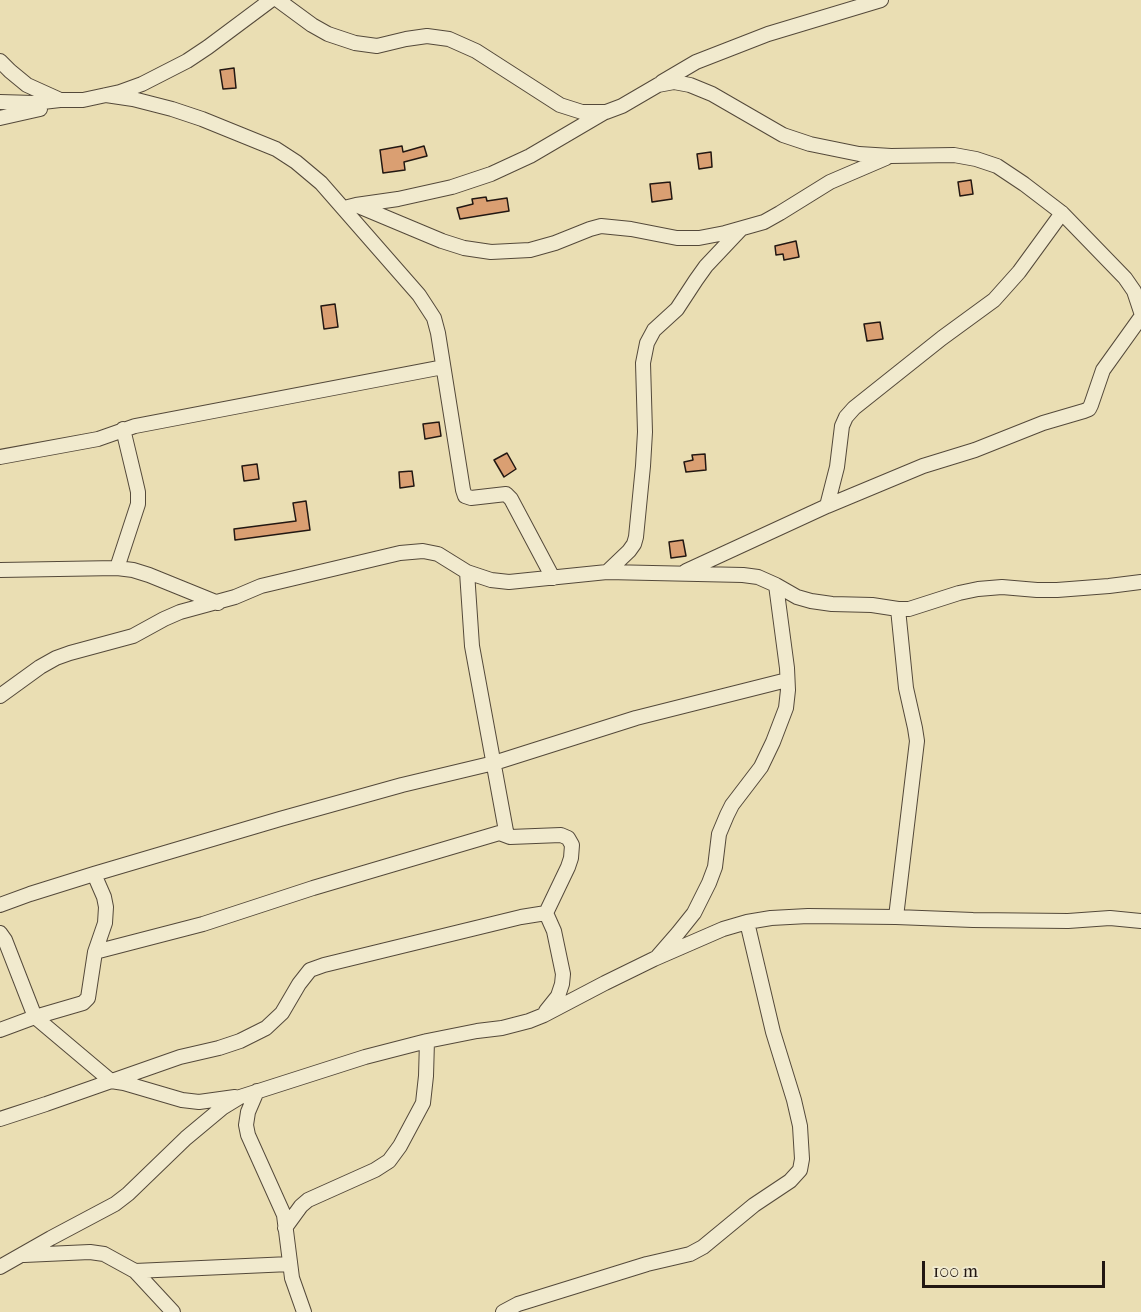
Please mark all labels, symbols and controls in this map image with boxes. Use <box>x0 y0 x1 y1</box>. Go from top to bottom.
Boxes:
scale bar <box>925 1249 1108 1287</box>
text: 100 m <box>933 1261 978 1282</box>

